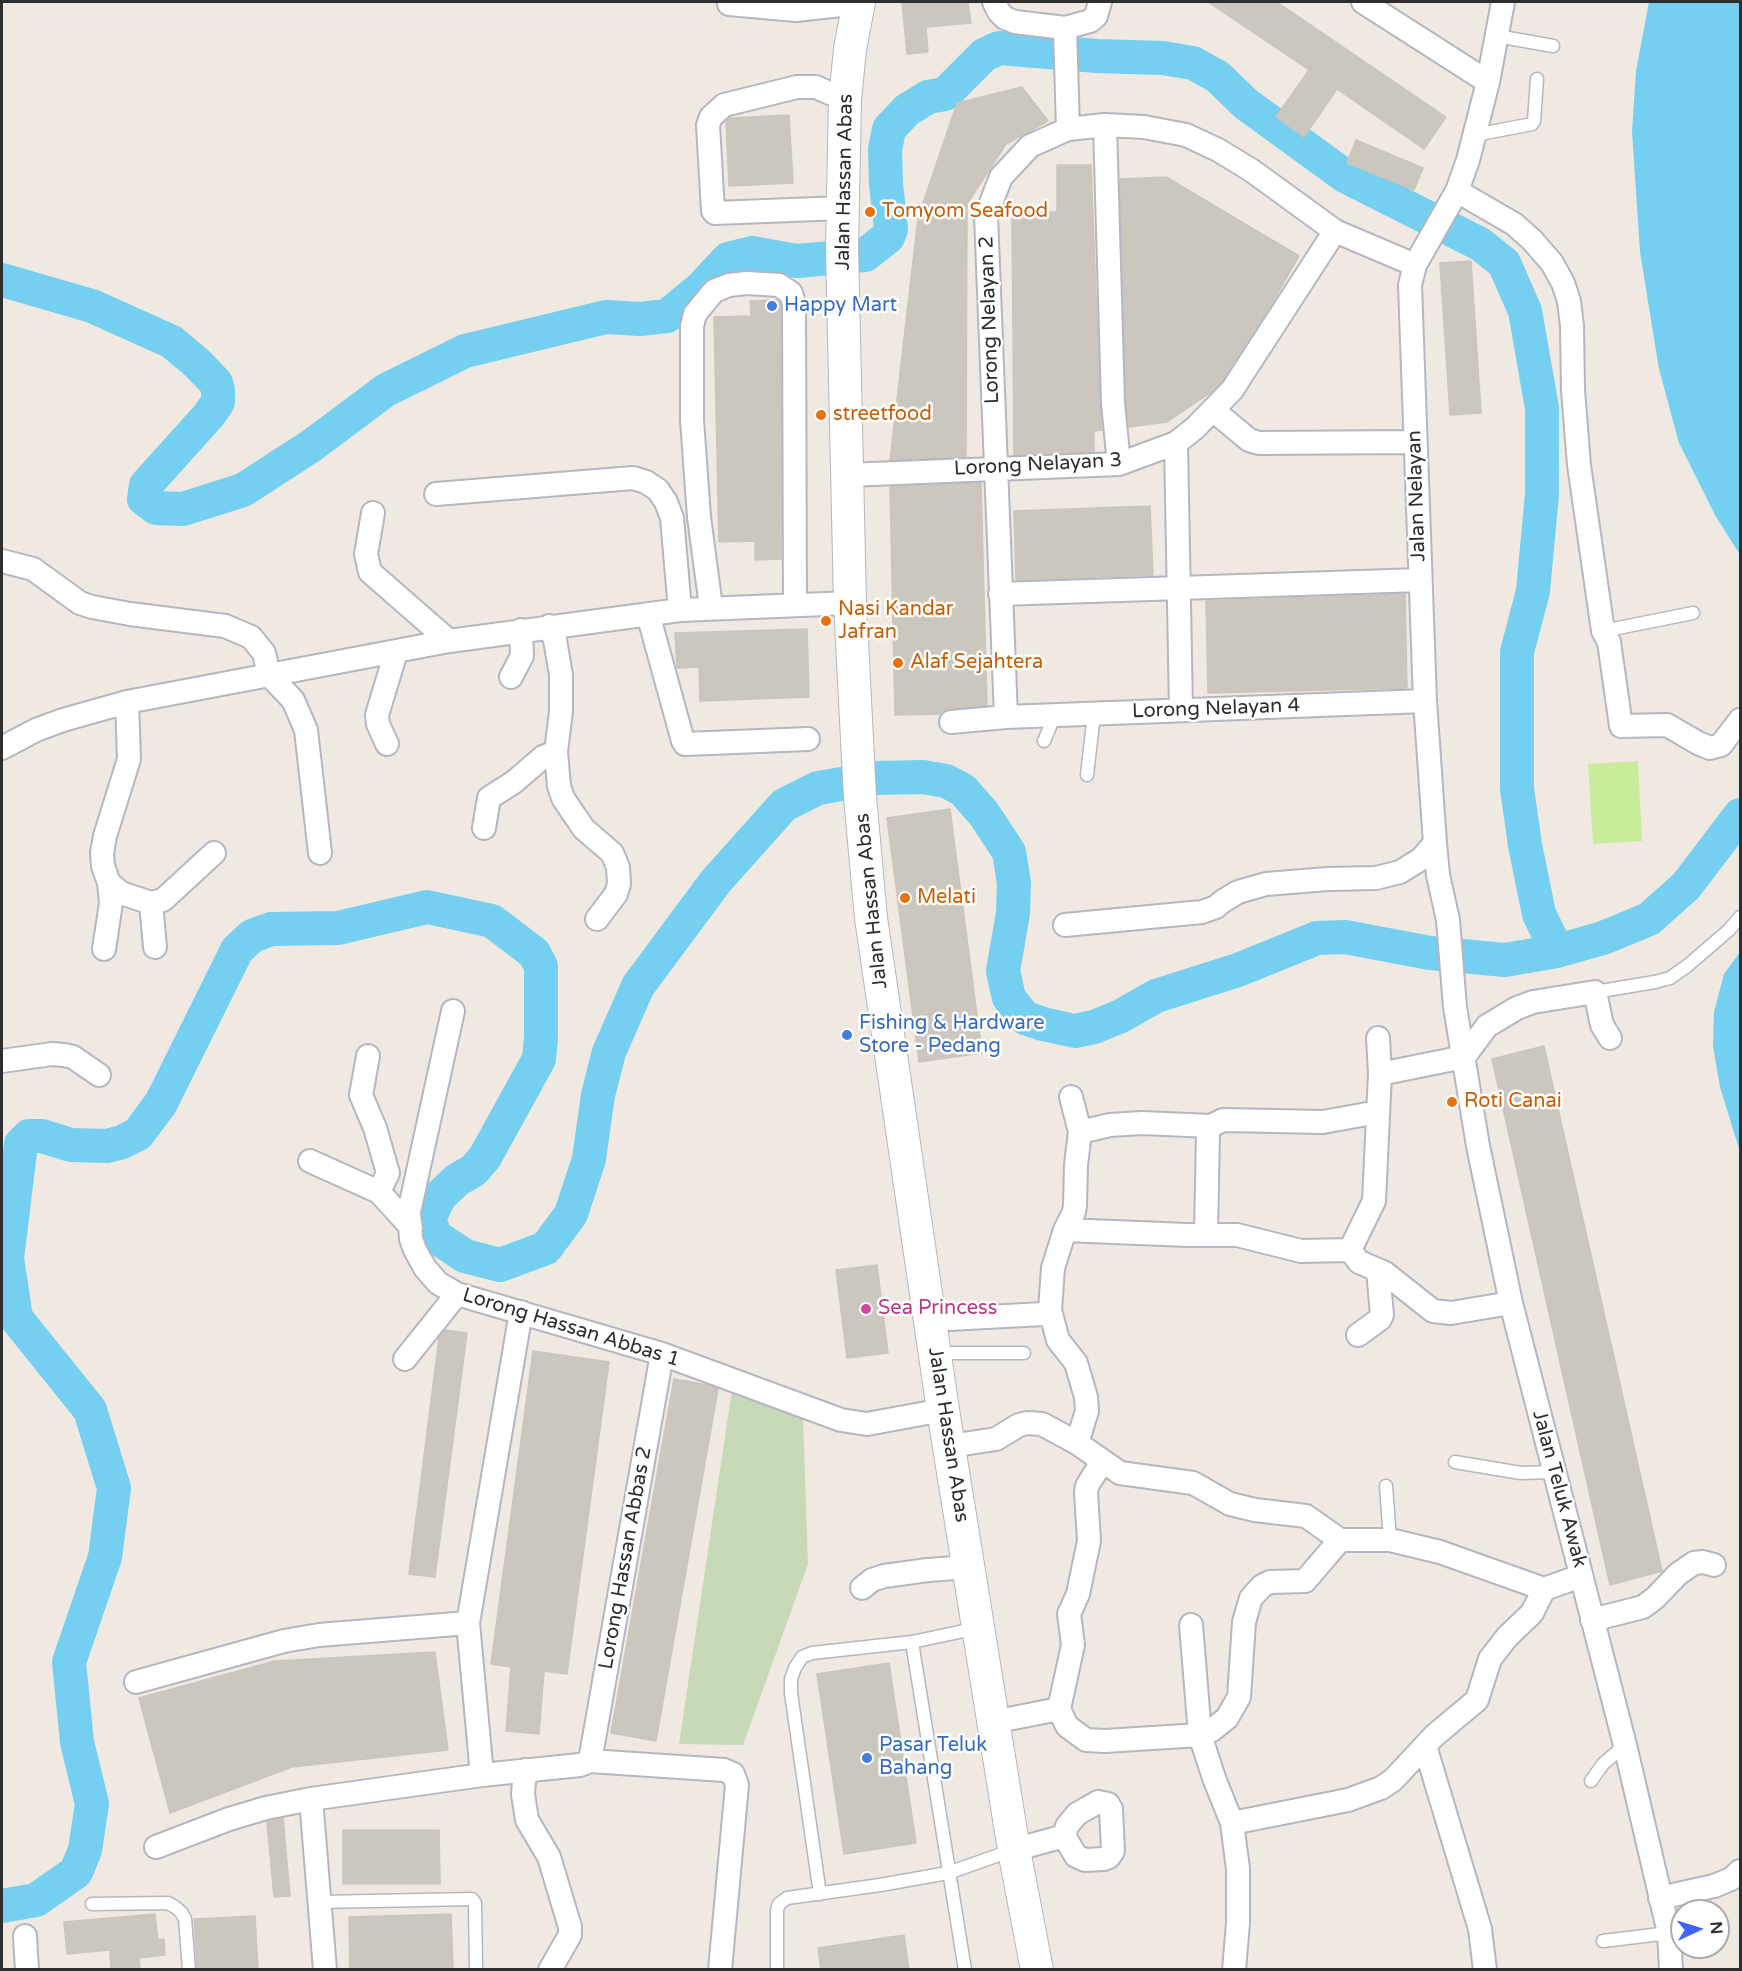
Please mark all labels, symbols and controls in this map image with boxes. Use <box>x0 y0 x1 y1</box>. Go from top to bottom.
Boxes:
street label: Jalan Hassan Abas <box>831 94 859 270</box>
place label: Tomyom Seafood <box>882 200 1048 224</box>
marker: Tomyom Seafood <box>863 205 877 219</box>
street label: Lorong Nelayan 2 <box>975 236 1005 404</box>
place label: Happy Mart <box>784 294 897 318</box>
marker: Happy Mart <box>765 299 779 313</box>
place label: streetfood <box>833 403 932 427</box>
marker: streetfood <box>814 408 828 422</box>
street label: Jalan Nelayan <box>1403 430 1431 562</box>
street label: Lorong Nelayan 3 <box>953 449 1123 481</box>
place label: Nasi Kandar Jafran <box>838 598 953 645</box>
marker: Nasi Kandar Jafran <box>819 614 833 628</box>
place label: Alaf Sejahtera <box>910 651 1043 675</box>
marker: Alaf Sejahtera <box>891 656 905 670</box>
street label: Lorong Nelayan 4 <box>1132 694 1300 724</box>
street label: Jalan Hassan Abas <box>851 812 893 990</box>
place label: Melati <box>917 886 976 910</box>
marker: Melati <box>898 891 912 905</box>
place label: Fishing & Hardware Store - Pedang <box>859 1012 1044 1059</box>
marker: Fishing & Hardware Store - Pedang <box>840 1028 854 1042</box>
place label: Roti Canai <box>1464 1090 1562 1114</box>
marker: Roti Canai <box>1445 1095 1459 1109</box>
street label: Lorong Hassan Abbas 1 <box>459 1283 683 1373</box>
place label: Sea Princess <box>878 1297 997 1321</box>
marker: Sea Princess <box>859 1302 873 1316</box>
street label: Jalan Hassan Abas <box>922 1346 974 1524</box>
street label: Jalan Teluk Awak <box>1526 1408 1592 1570</box>
street label: Lorong Hassan Abbas 2 <box>595 1445 657 1671</box>
place label: Pasar Teluk Bahang <box>879 1734 987 1781</box>
marker: Pasar Teluk Bahang <box>860 1751 874 1765</box>
north arrow <box>1670 1899 1730 1959</box>
text: N <box>1706 1921 1726 1935</box>

